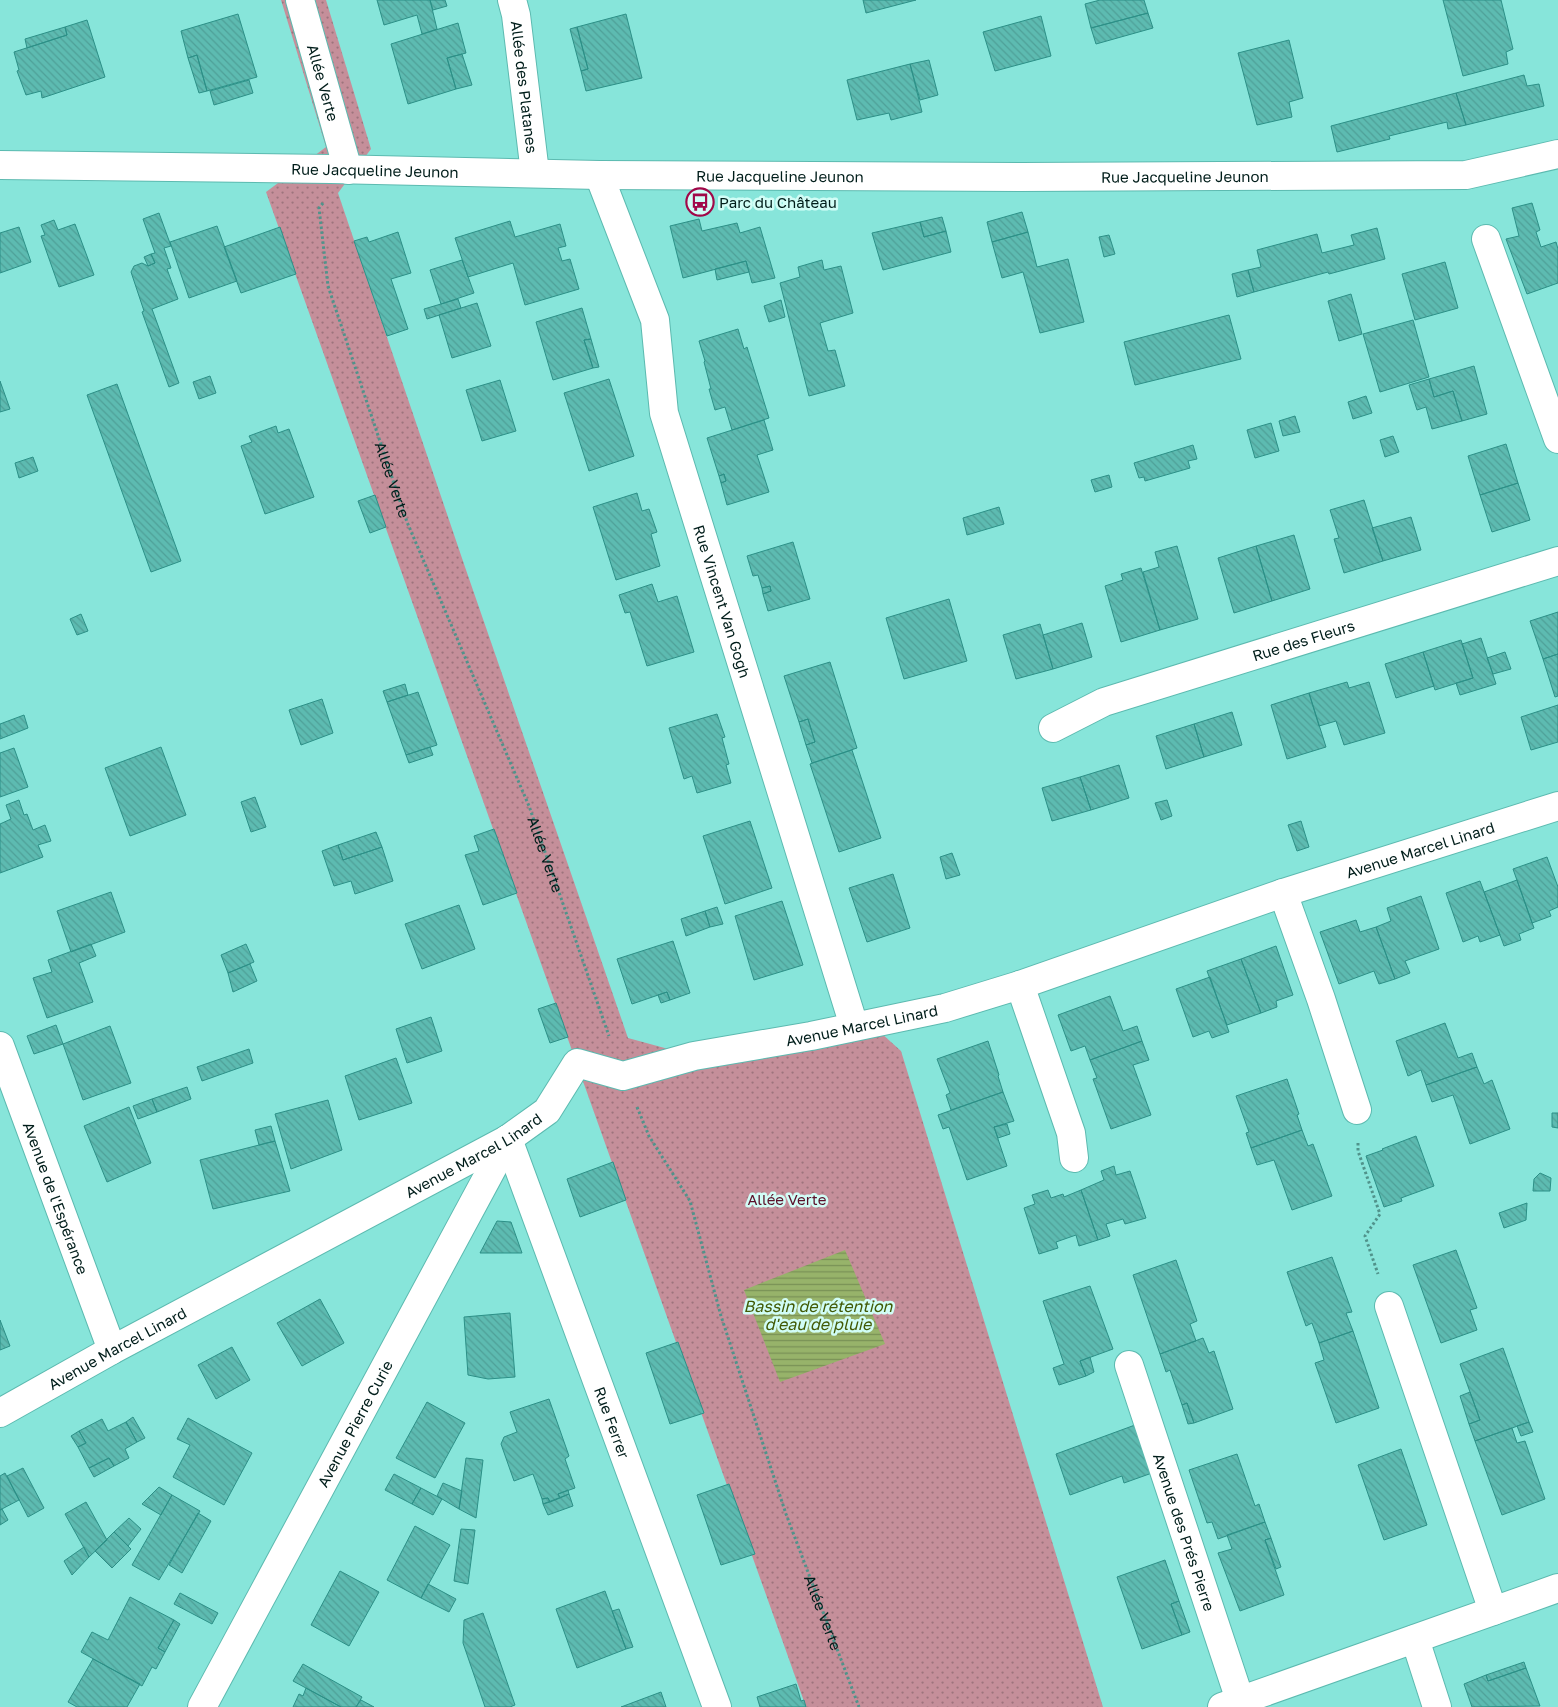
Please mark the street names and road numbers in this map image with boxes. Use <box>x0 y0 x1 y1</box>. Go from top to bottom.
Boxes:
street label: Allée des Platanes <box>508 20 542 154</box>
street label: Allée Verte <box>304 42 343 124</box>
street label: Rue Jacqueline Jeunon <box>291 160 459 181</box>
street label: Rue Jacqueline Jeunon <box>696 166 864 185</box>
street label: Rue Jacqueline Jeunon <box>1101 167 1269 186</box>
street label: Allée Verte <box>372 439 414 520</box>
street label: Rue Vincent Van Gogh <box>690 523 755 680</box>
street label: Rue des Fleurs <box>1250 616 1357 664</box>
street label: Allée Verte <box>524 814 567 895</box>
street label: Avenue Marcel Linard <box>1344 818 1497 881</box>
street label: Avenue Marcel Linard <box>784 1001 939 1049</box>
street label: Avenue Marcel Linard <box>402 1109 545 1201</box>
street label: Avenue de l'Espérance <box>20 1119 92 1277</box>
street label: Avenue Marcel Linard <box>45 1303 189 1393</box>
street label: Avenue Pierre Curie <box>313 1357 396 1490</box>
street label: Rue Ferrer <box>591 1384 634 1461</box>
street label: Avenue des Prés Pierre <box>1150 1451 1219 1614</box>
street label: Allée Verte <box>801 1572 846 1653</box>

